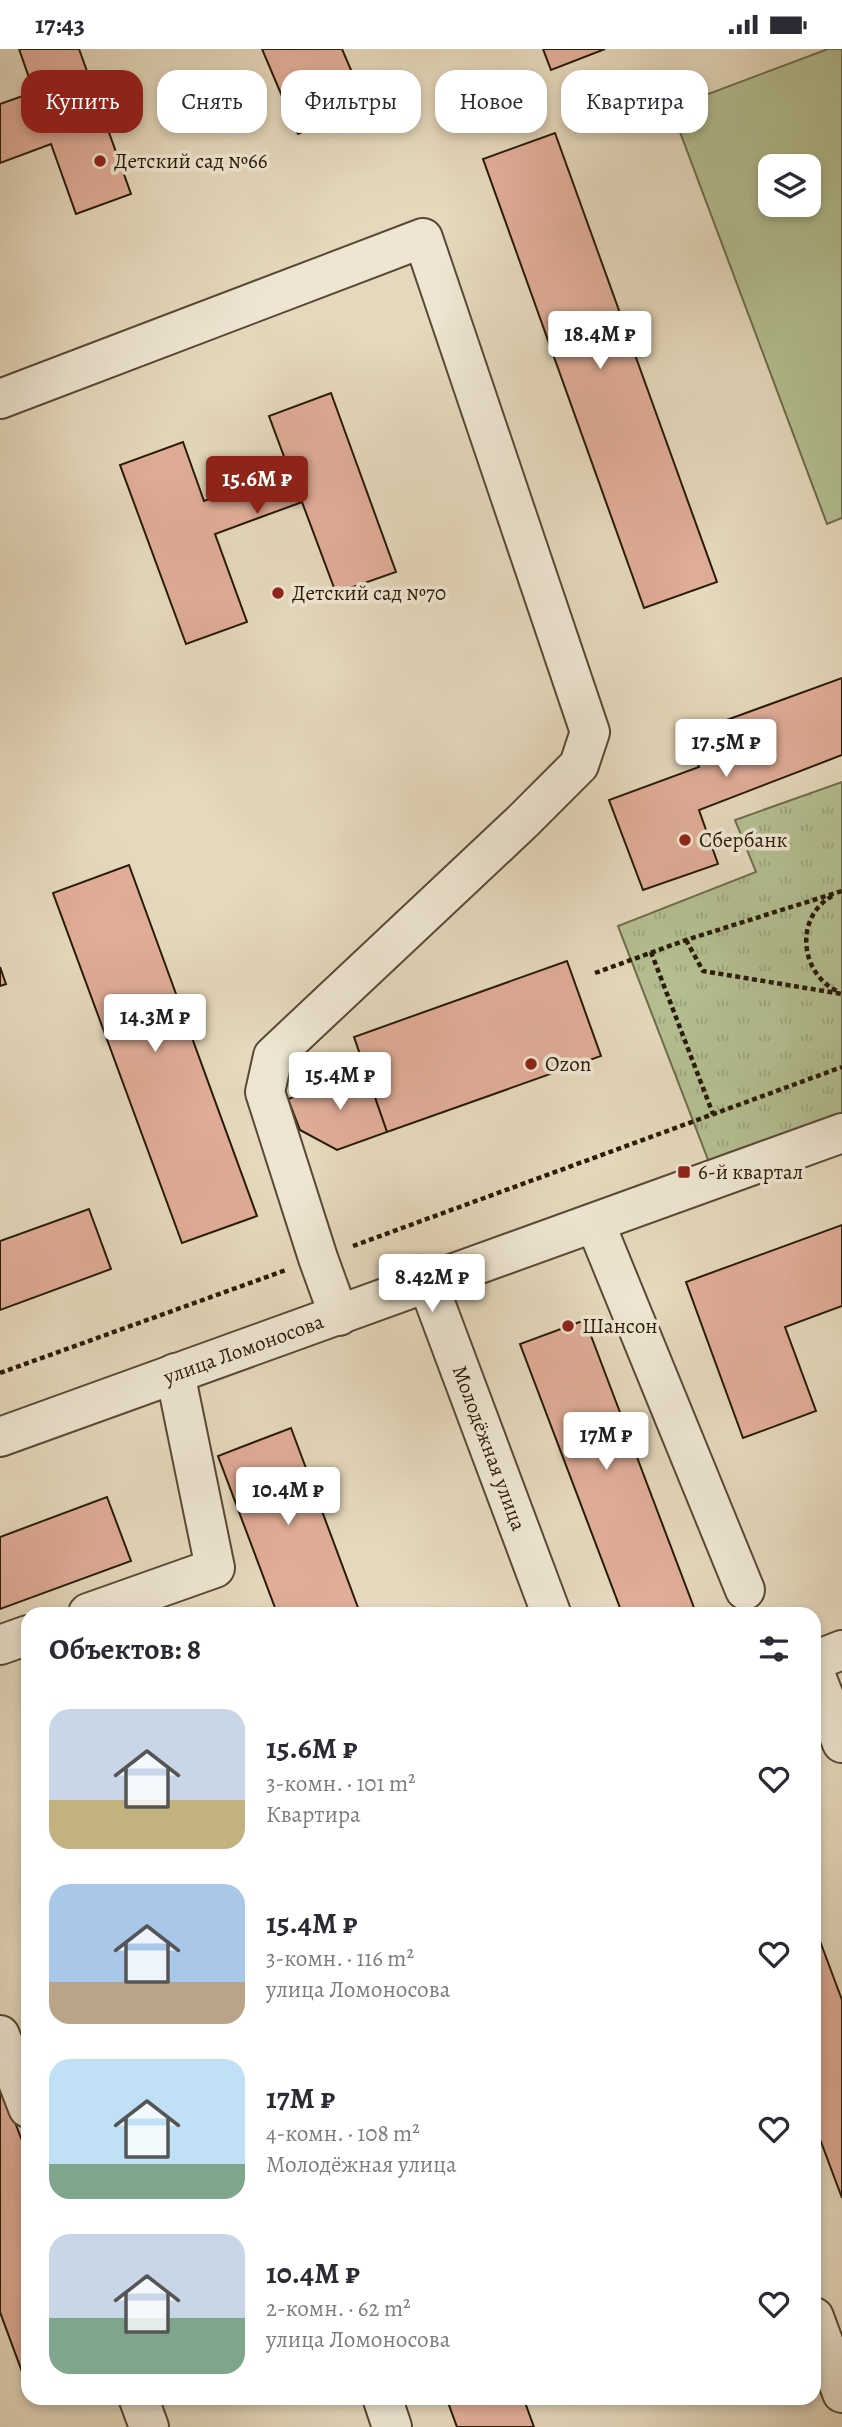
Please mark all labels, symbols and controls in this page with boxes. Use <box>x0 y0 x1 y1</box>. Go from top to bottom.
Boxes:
text: 17:43 <box>35 7 85 42</box>
chip: Купить <box>21 70 143 133</box>
chip: Снять <box>157 70 267 133</box>
chip: Фильтры <box>281 70 421 133</box>
chip: Новое <box>435 70 547 133</box>
chip: Квартира <box>561 70 708 133</box>
place label: Детский сад №66 <box>114 147 268 175</box>
marker: Детский сад №66 <box>92 153 108 169</box>
map controls <box>758 154 821 217</box>
button: layers <box>758 154 821 217</box>
pin: 18.4M ₽ <box>535 311 665 371</box>
text: 18.4M ₽ <box>564 318 636 349</box>
pin: 15.6M ₽ <box>192 456 322 516</box>
text: 15.6M ₽ <box>222 463 292 494</box>
place label: Детский сад №70 <box>292 579 446 607</box>
marker: Детский сад №70 <box>270 585 286 601</box>
pin: 17.5M ₽ <box>661 719 791 779</box>
text: 17.5M ₽ <box>691 726 761 757</box>
place label: Сбербанк <box>699 826 787 854</box>
marker: Сбербанк <box>677 832 693 848</box>
pin: 14.3M ₽ <box>90 995 220 1054</box>
text: 14.3M ₽ <box>120 1001 190 1032</box>
place label: Ozon <box>545 1050 591 1078</box>
pin: 15.4M ₽ <box>275 1053 405 1112</box>
marker: Ozon <box>523 1056 539 1072</box>
text: 15.4M ₽ <box>305 1059 375 1090</box>
place label: 6-й квартал <box>698 1158 803 1186</box>
marker: 6-й квартал <box>676 1164 692 1180</box>
pin: 8.42M ₽ <box>367 1255 497 1314</box>
text: 8.42M ₽ <box>395 1261 469 1292</box>
street label: улица Ломоносова <box>159 1307 328 1391</box>
place label: Шансон <box>582 1312 657 1340</box>
marker: Шансон <box>560 1318 576 1334</box>
street label: Молодёжная улица <box>446 1361 533 1535</box>
pin: 17M ₽ <box>557 1413 655 1472</box>
text: 17M ₽ <box>579 1419 633 1450</box>
pin: 10.4M ₽ <box>223 1467 353 1527</box>
text: 10.4M ₽ <box>252 1474 324 1505</box>
text: Объектов: 8 <box>49 1629 201 1669</box>
icon: filters <box>755 1630 793 1668</box>
text: 15.6M ₽ <box>266 1728 358 1768</box>
icon: home <box>105 1737 189 1821</box>
icon: heart <box>755 1760 793 1798</box>
text: 3-комн. · 101 m² <box>266 1768 416 1799</box>
text: Квартира <box>266 1799 361 1830</box>
text: 15.4M ₽ <box>266 1903 358 1943</box>
icon: home <box>105 1912 189 1996</box>
icon: heart <box>755 1935 793 1973</box>
text: 3-комн. · 116 m² <box>266 1943 414 1974</box>
text: улица Ломоносова <box>266 1974 450 2005</box>
text: 17M ₽ <box>266 2078 335 2118</box>
icon: home <box>105 2087 189 2171</box>
icon: heart <box>755 2110 793 2148</box>
text: 4-комн. · 108 m² <box>266 2118 420 2149</box>
text: Молодёжная улица <box>266 2149 457 2180</box>
text: 10.4M ₽ <box>266 2253 360 2293</box>
icon: home <box>105 2262 189 2346</box>
icon: heart <box>755 2285 793 2323</box>
text: 2-комн. · 62 m² <box>266 2293 411 2324</box>
text: улица Ломоносова <box>266 2324 450 2355</box>

